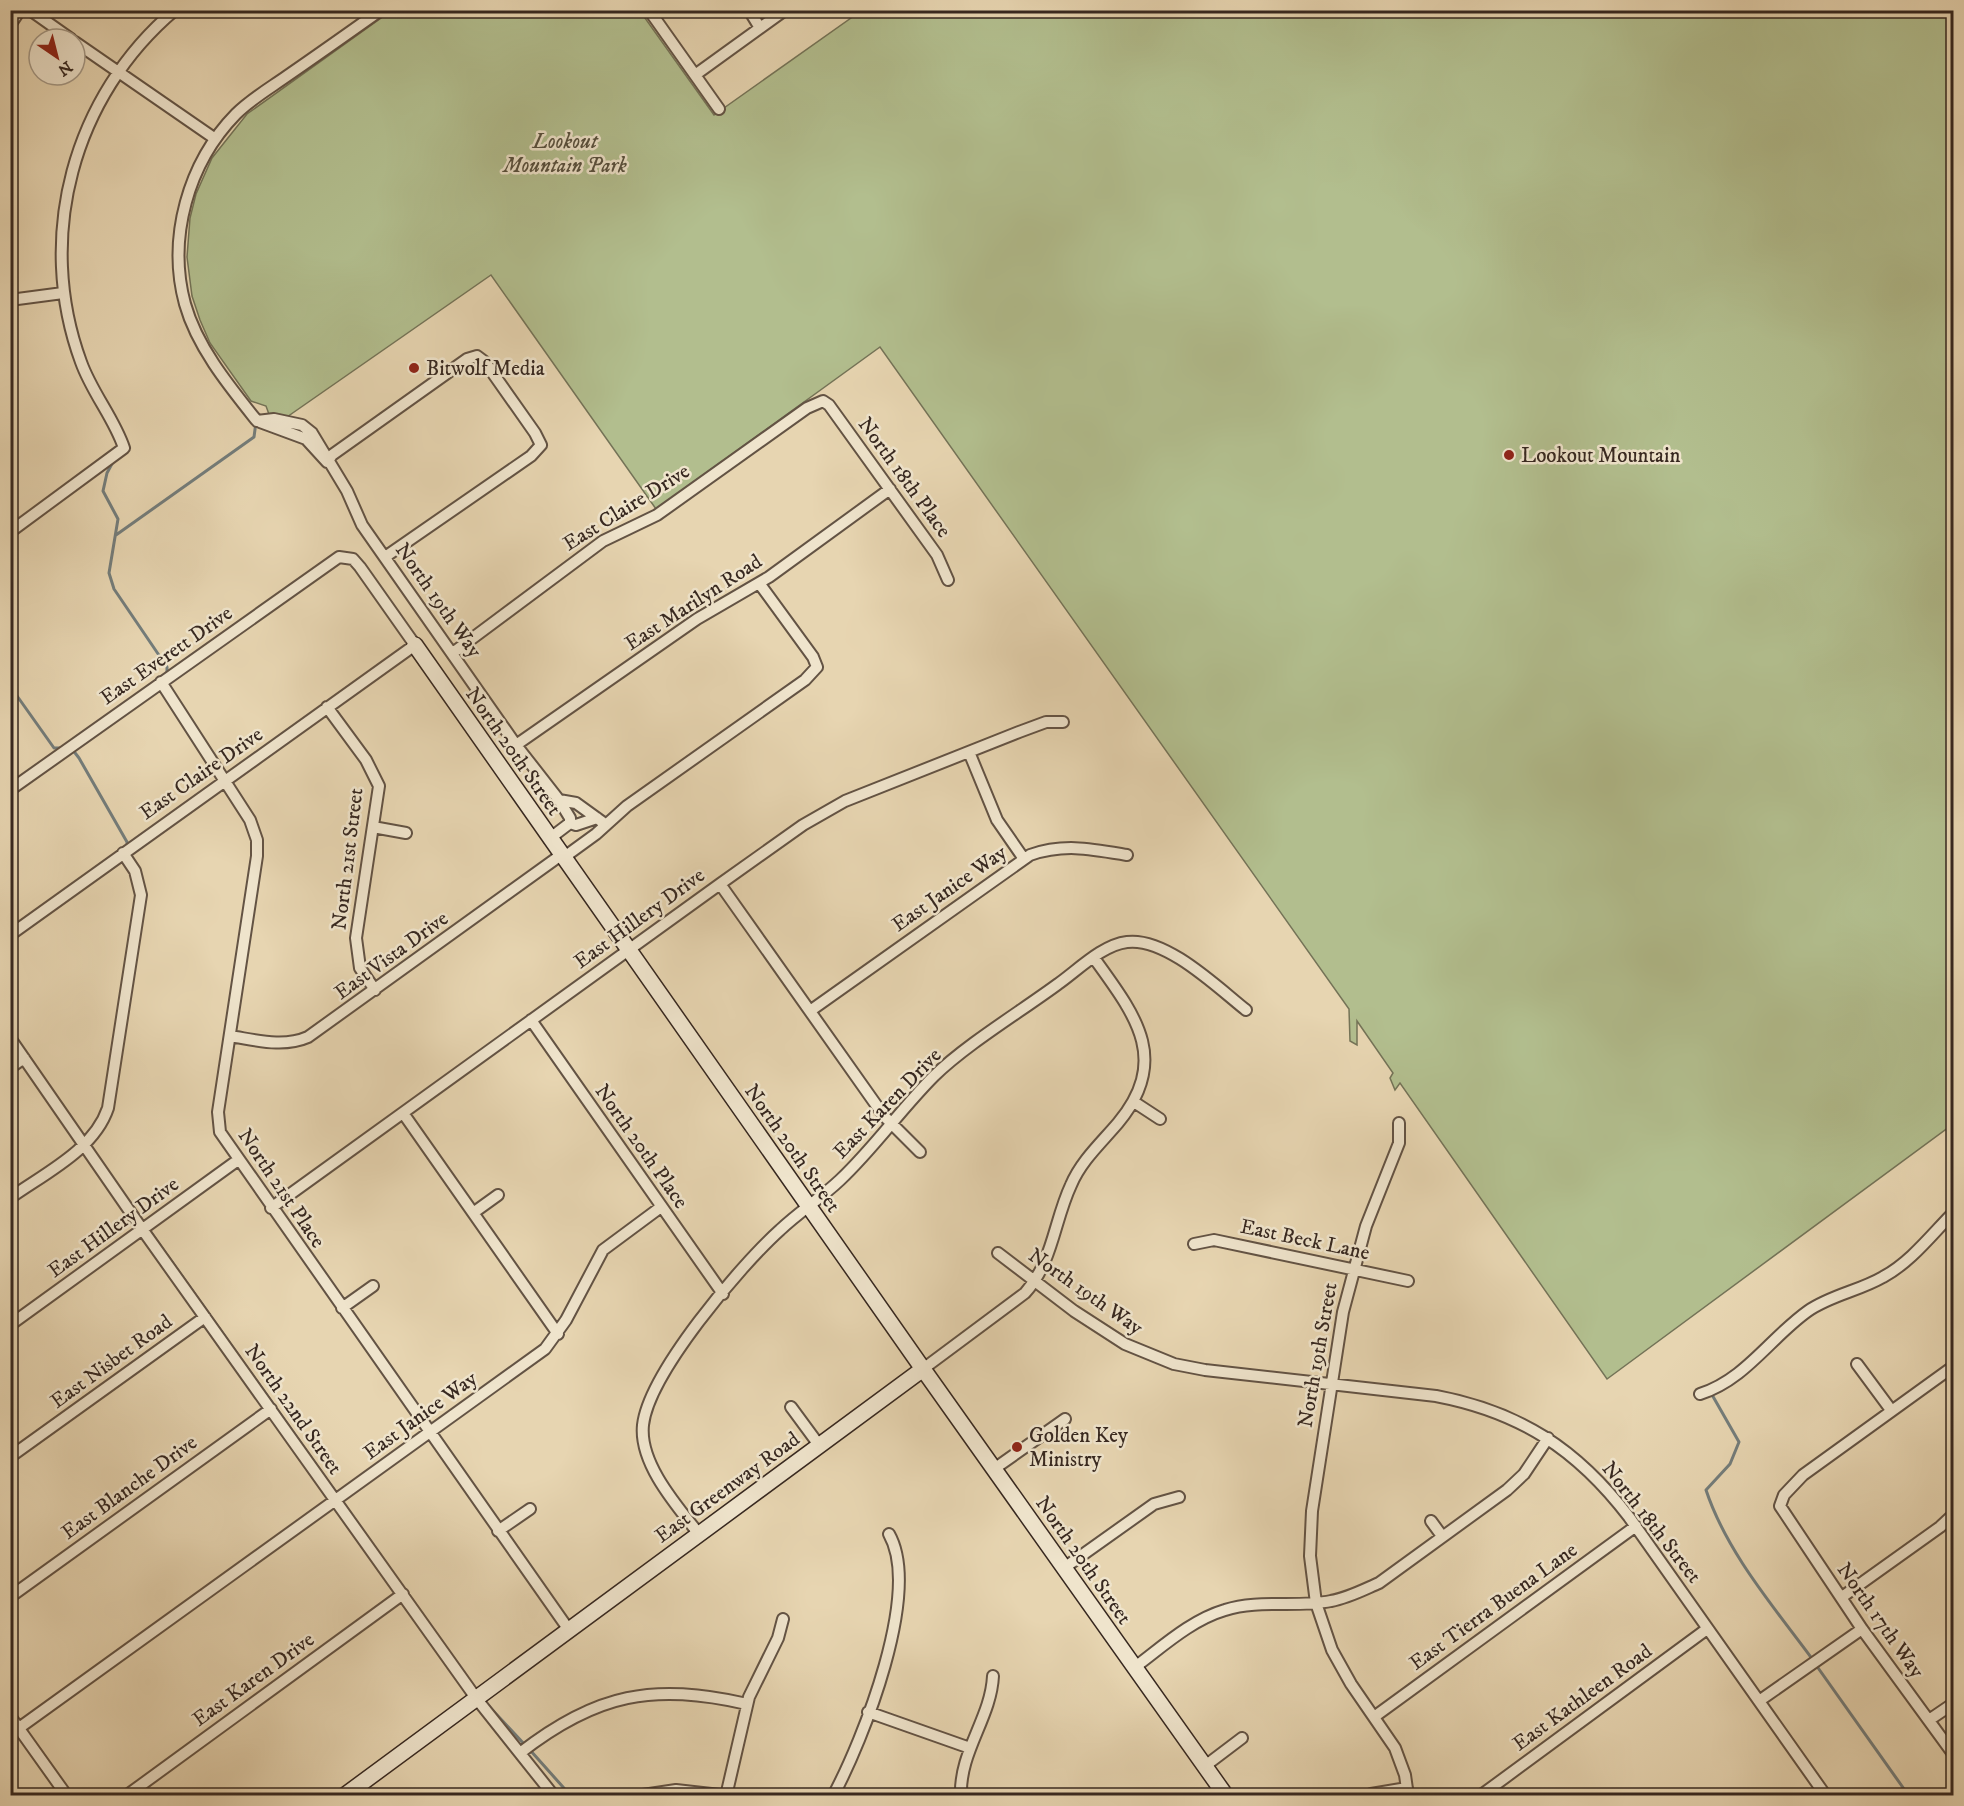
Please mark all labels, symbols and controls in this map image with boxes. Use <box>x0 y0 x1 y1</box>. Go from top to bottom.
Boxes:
north arrow <box>27 27 87 87</box>
text: N <box>54 57 76 80</box>
park label: Lookout Mountain Park <box>501 129 627 179</box>
place label: Bitwolf Media <box>426 356 545 382</box>
marker: Bitwolf Media <box>407 361 421 375</box>
street label: North 18th Place <box>852 412 957 543</box>
place label: Lookout Mountain <box>1521 443 1680 469</box>
marker: Lookout Mountain <box>1502 448 1516 462</box>
street label: East Claire Drive <box>558 458 695 557</box>
street label: North 19th Way <box>389 538 488 664</box>
street label: East Marilyn Road <box>620 549 767 657</box>
street label: East Everett Drive <box>95 600 238 711</box>
street label: North 20th Street <box>459 682 567 821</box>
street label: East Claire Drive <box>135 722 268 826</box>
street label: North 21st Street <box>326 786 370 932</box>
street label: East Janice Way <box>887 839 1013 938</box>
street label: East Hillery Drive <box>569 862 710 975</box>
street label: East Vista Drive <box>330 906 454 1006</box>
street label: East Karen Drive <box>828 1042 947 1165</box>
street label: North 20th Place <box>589 1079 694 1214</box>
street label: North 20th Street <box>738 1079 846 1218</box>
street label: North 21st Place <box>232 1124 331 1253</box>
street label: East Hillery Drive <box>43 1171 184 1284</box>
street label: East Beck Lane <box>1238 1214 1372 1266</box>
street label: North 19th Way <box>1023 1243 1149 1342</box>
street label: North 19th Street <box>1292 1280 1344 1430</box>
street label: East Nisbet Road <box>46 1309 178 1415</box>
street label: North 22nd Street <box>239 1339 348 1480</box>
street label: East Janice Way <box>359 1365 483 1466</box>
place label: Golden Key Ministry <box>1029 1423 1129 1473</box>
street label: East Greenway Road <box>650 1426 806 1549</box>
street label: East Blanche Drive <box>57 1430 203 1546</box>
marker: Golden Key Ministry <box>1010 1440 1024 1454</box>
street label: North 18th Street <box>1596 1457 1707 1589</box>
street label: North 20th Street <box>1029 1491 1137 1630</box>
street label: East Tierra Buena Lane <box>1405 1537 1583 1676</box>
street label: North 17th Way <box>1831 1558 1930 1684</box>
street label: East Karen Drive <box>188 1627 320 1733</box>
street label: East Kathleen Road <box>1508 1638 1658 1757</box>

